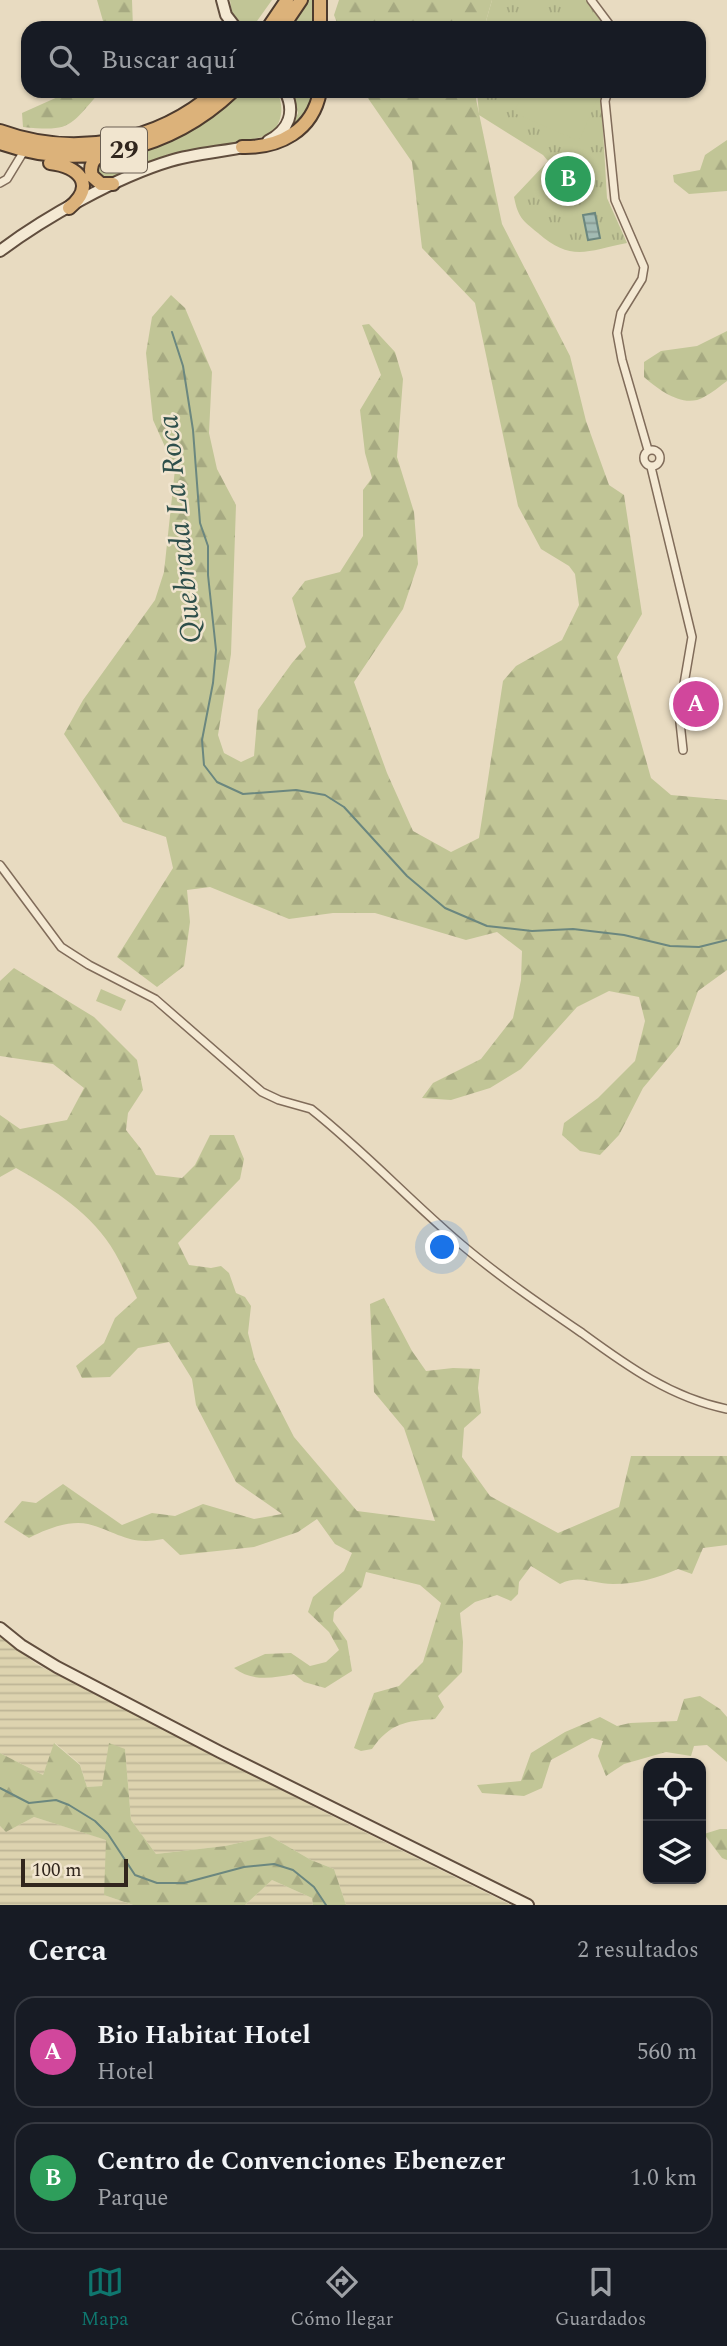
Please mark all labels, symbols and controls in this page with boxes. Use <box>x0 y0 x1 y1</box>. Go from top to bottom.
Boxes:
search box <box>21 21 706 98</box>
text: Buscar aquí <box>101 40 236 80</box>
icon: search <box>45 41 83 79</box>
road number: 29 <box>101 127 147 172</box>
pin: B <box>545 153 591 205</box>
water label: Quebrada La Roca <box>145 412 215 646</box>
pin: A <box>673 678 719 730</box>
your location <box>425 1230 459 1264</box>
map controls <box>643 1758 706 1884</box>
button: locate <box>643 1758 706 1821</box>
button: layers <box>643 1821 706 1884</box>
scale bar <box>21 1856 128 1888</box>
text: 100 m <box>32 1856 82 1885</box>
text: Cerca <box>28 1928 107 1974</box>
text: 2 resultados <box>577 1933 699 1968</box>
text: Bio Habitat Hotel <box>97 2015 311 2055</box>
text: A <box>44 2035 62 2070</box>
text: 560 m <box>637 2035 697 2070</box>
text: Hotel <box>97 2055 154 2090</box>
text: Centro de Convenciones Ebenezer <box>97 2141 505 2181</box>
text: B <box>45 2161 61 2196</box>
text: 1.0 km <box>630 2161 697 2196</box>
text: Parque <box>97 2181 168 2216</box>
tab: Mapa <box>81 2263 129 2334</box>
tab: Cómo llegar <box>290 2263 393 2334</box>
tab: Guardados <box>555 2263 646 2334</box>

